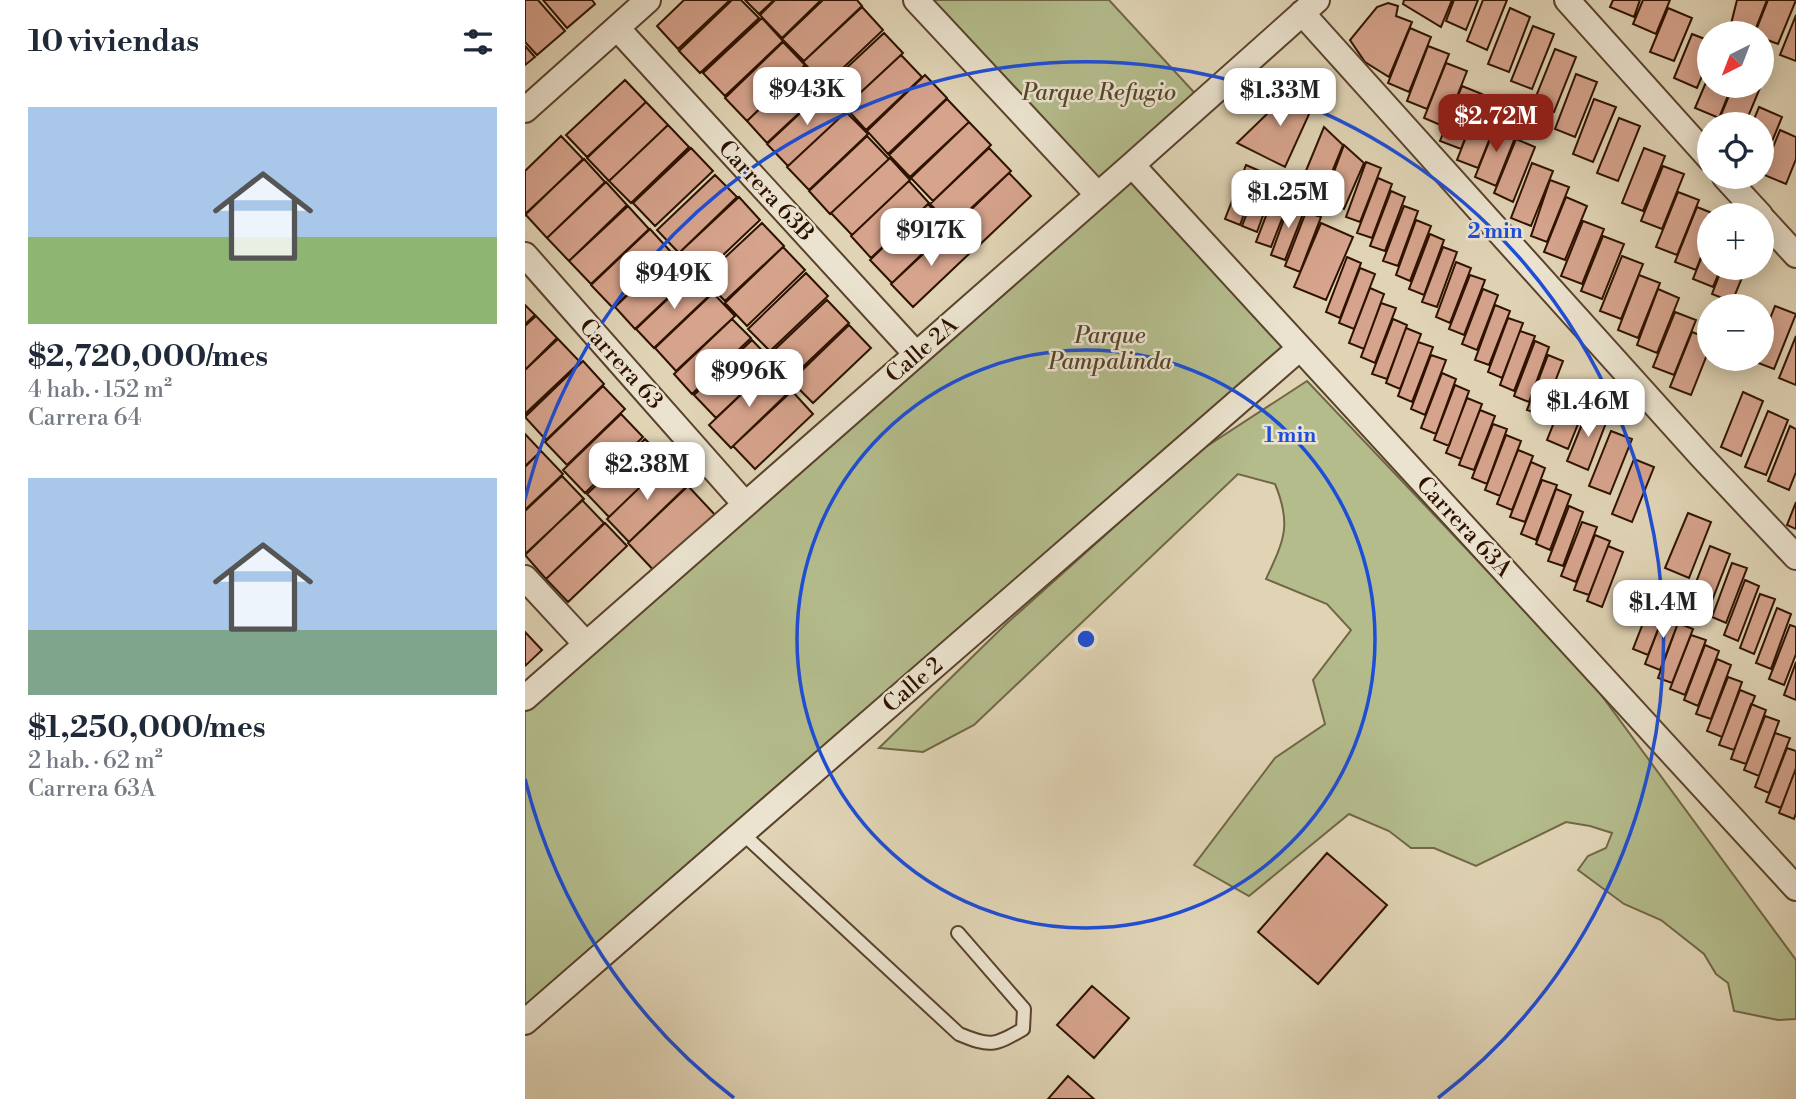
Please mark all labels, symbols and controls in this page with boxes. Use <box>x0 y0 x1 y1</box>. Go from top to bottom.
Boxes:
north arrow <box>1697 21 1775 98</box>
map controls <box>1697 21 1774 371</box>
text: 10 viviendas <box>28 23 199 61</box>
icon: filters <box>459 23 497 61</box>
pin: $943K <box>758 68 856 127</box>
pin: $1.33M <box>1223 68 1337 128</box>
text: $943K <box>769 76 845 104</box>
text: $1.33M <box>1240 77 1320 105</box>
park label: Parque Refugio <box>1021 79 1176 107</box>
pin: $2.72M <box>1439 94 1553 154</box>
text: $2.72M <box>1454 103 1538 131</box>
button: locate <box>1697 112 1774 189</box>
street label: Carrera 63B <box>712 135 820 247</box>
icon: home <box>200 153 326 279</box>
pin: $1.25M <box>1231 170 1345 230</box>
text: $1.25M <box>1247 179 1329 207</box>
button: + <box>1697 203 1774 280</box>
pin: $917K <box>882 208 980 268</box>
text: $917K <box>896 217 966 245</box>
text: 2 min <box>1467 219 1523 245</box>
pin: $949K <box>625 252 723 311</box>
text: $949K <box>636 260 712 288</box>
button: − <box>1697 294 1774 371</box>
street label: Calle 2A <box>880 310 965 389</box>
street label: Carrera 63 <box>573 313 669 415</box>
park label: Parque Pampalinda <box>1047 322 1172 376</box>
text: $2,720,000/mes <box>28 338 268 376</box>
pin: $996K <box>700 350 798 409</box>
text: $996K <box>711 358 787 386</box>
text: 4 hab. · 152 m² <box>28 376 172 404</box>
pin: $1.46M <box>1531 380 1645 439</box>
text: $1.46M <box>1547 388 1629 416</box>
text: Carrera 64 <box>28 404 142 432</box>
text: 1 min <box>1264 423 1316 449</box>
pin: $2.38M <box>590 442 704 502</box>
text: $2.38M <box>605 451 689 479</box>
street label: Carrera 63A <box>1410 471 1519 584</box>
icon: home <box>200 524 326 650</box>
pin: $1.4M <box>1614 580 1712 640</box>
text: $1.4M <box>1629 589 1697 617</box>
centre of rings <box>1074 627 1098 651</box>
street label: Calle 2 <box>877 651 949 719</box>
text: $1,250,000/mes <box>28 709 266 747</box>
text: 2 hab. · 62 m² <box>28 747 163 775</box>
text: Carrera 63A <box>28 775 156 803</box>

